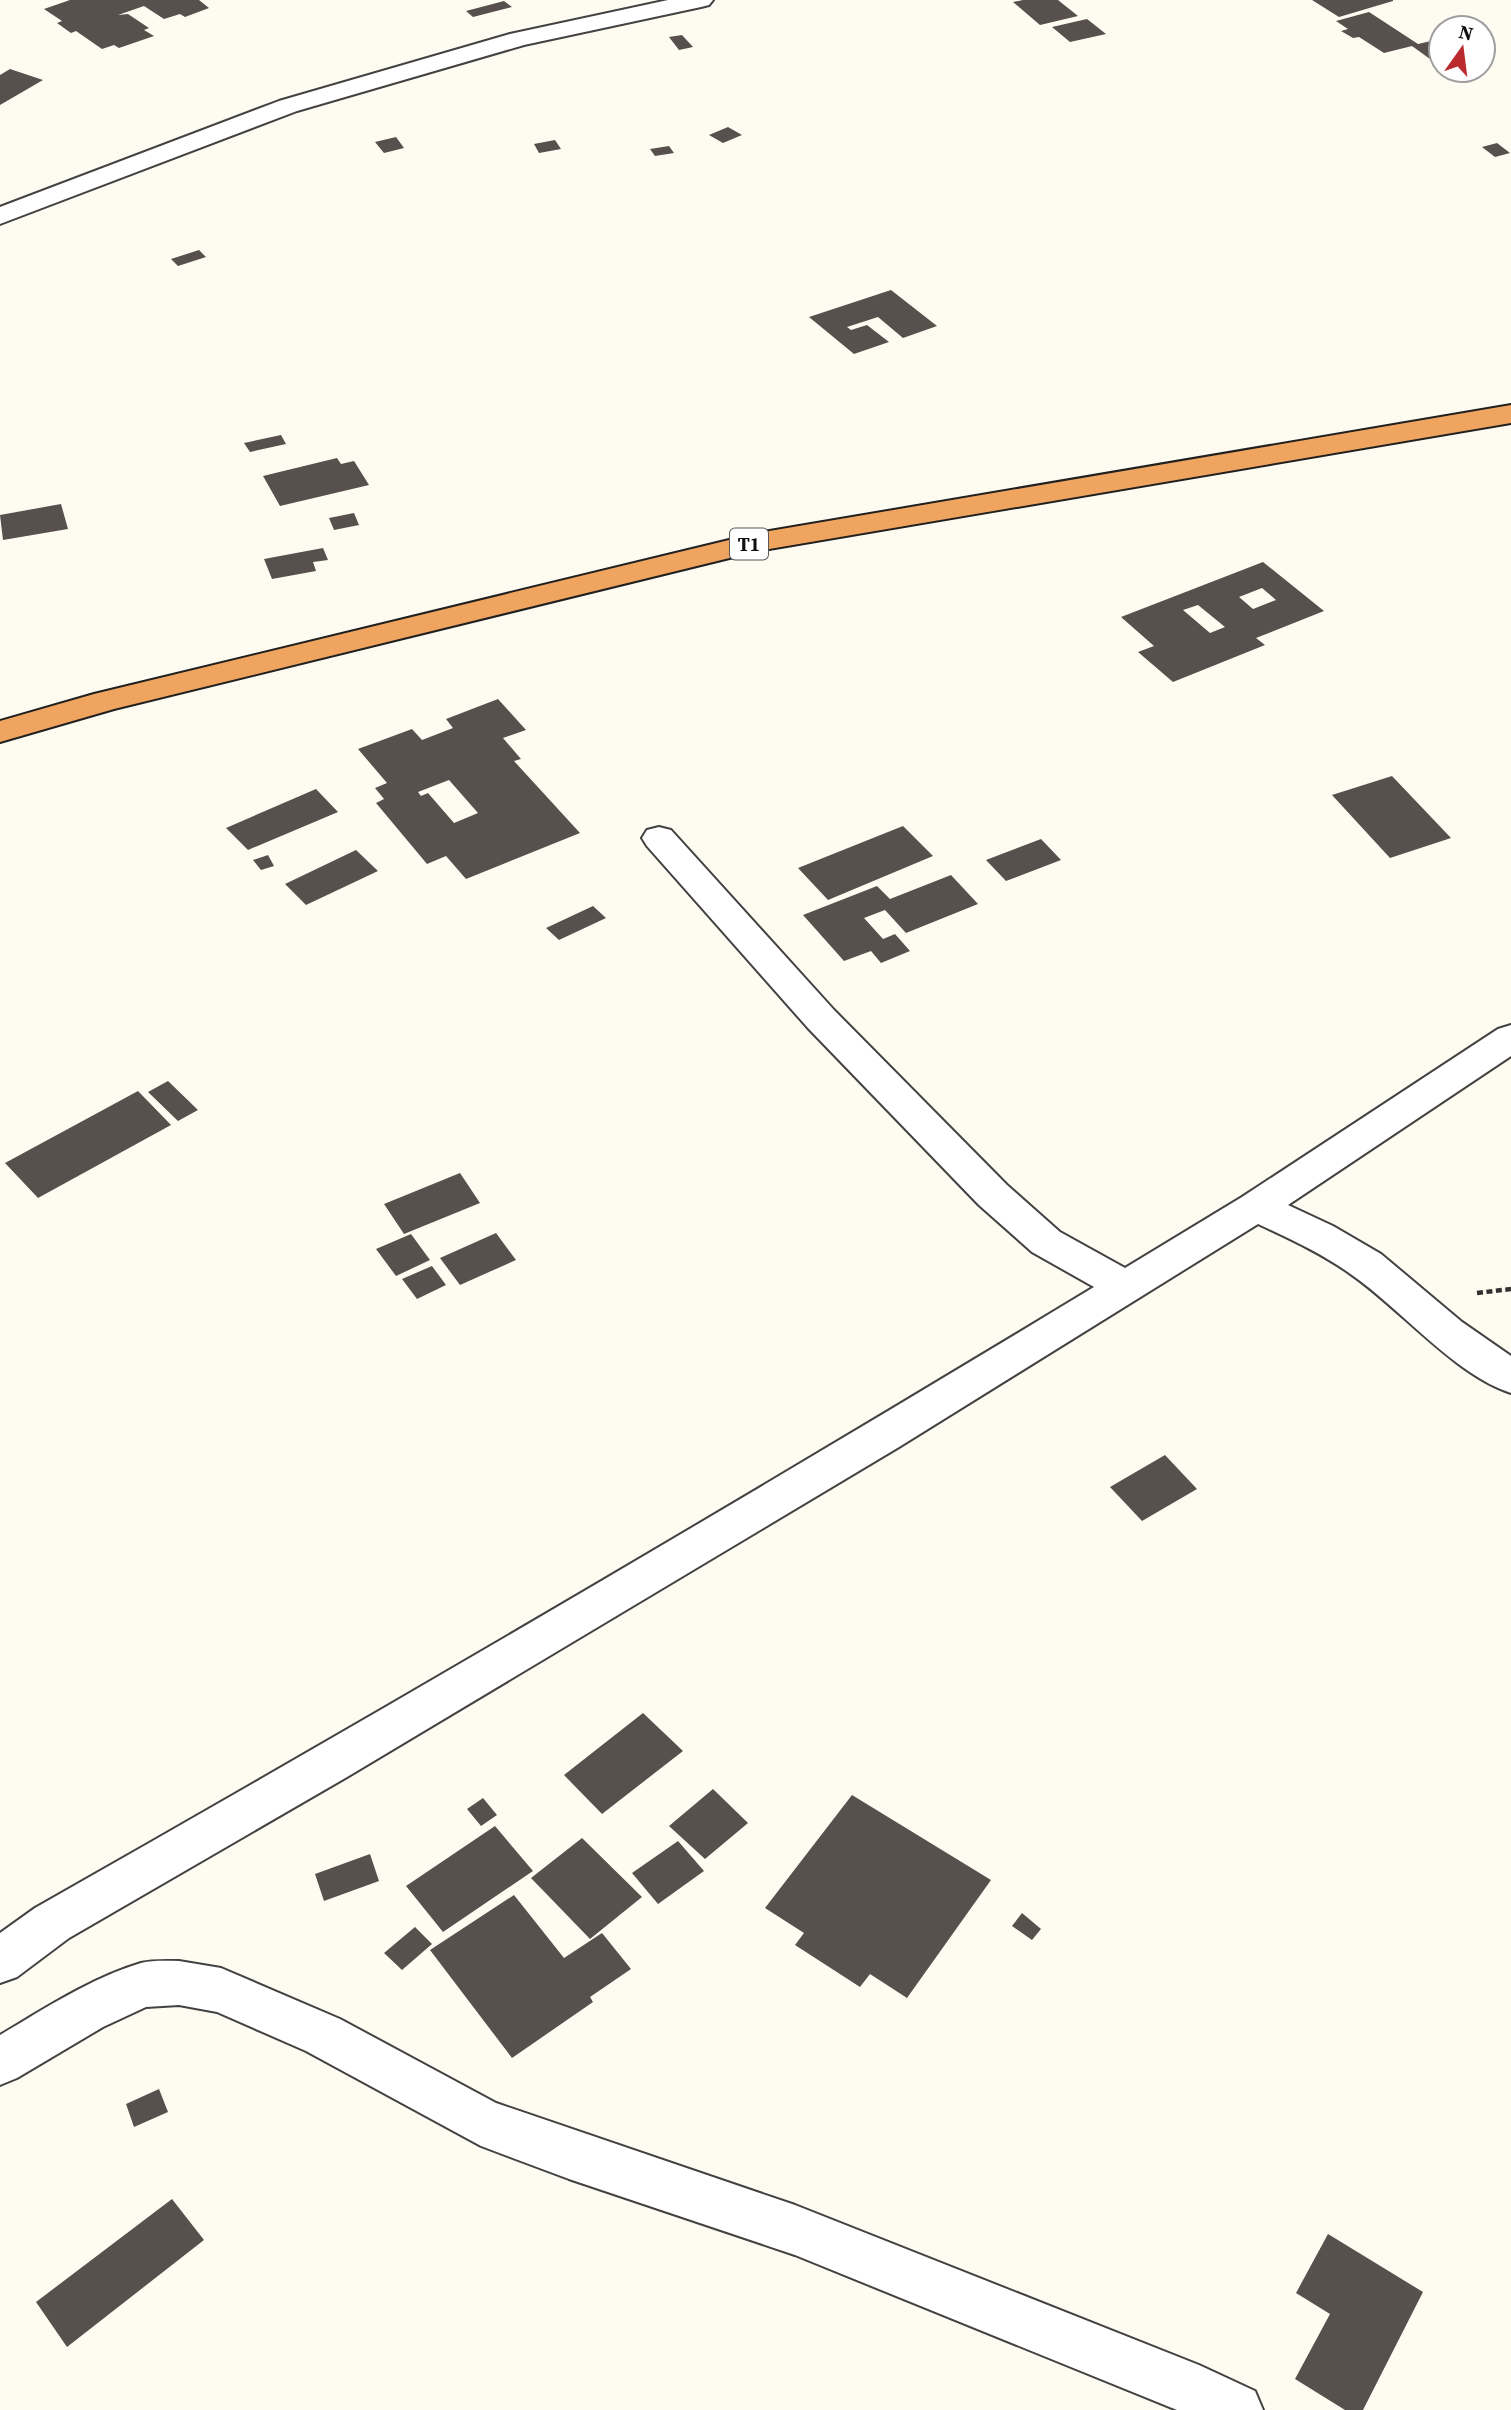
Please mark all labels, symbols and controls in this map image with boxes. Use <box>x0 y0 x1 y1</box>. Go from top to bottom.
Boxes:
north arrow <box>1427 14 1497 84</box>
text: N <box>1456 18 1476 47</box>
road number: T1 <box>730 528 768 559</box>

